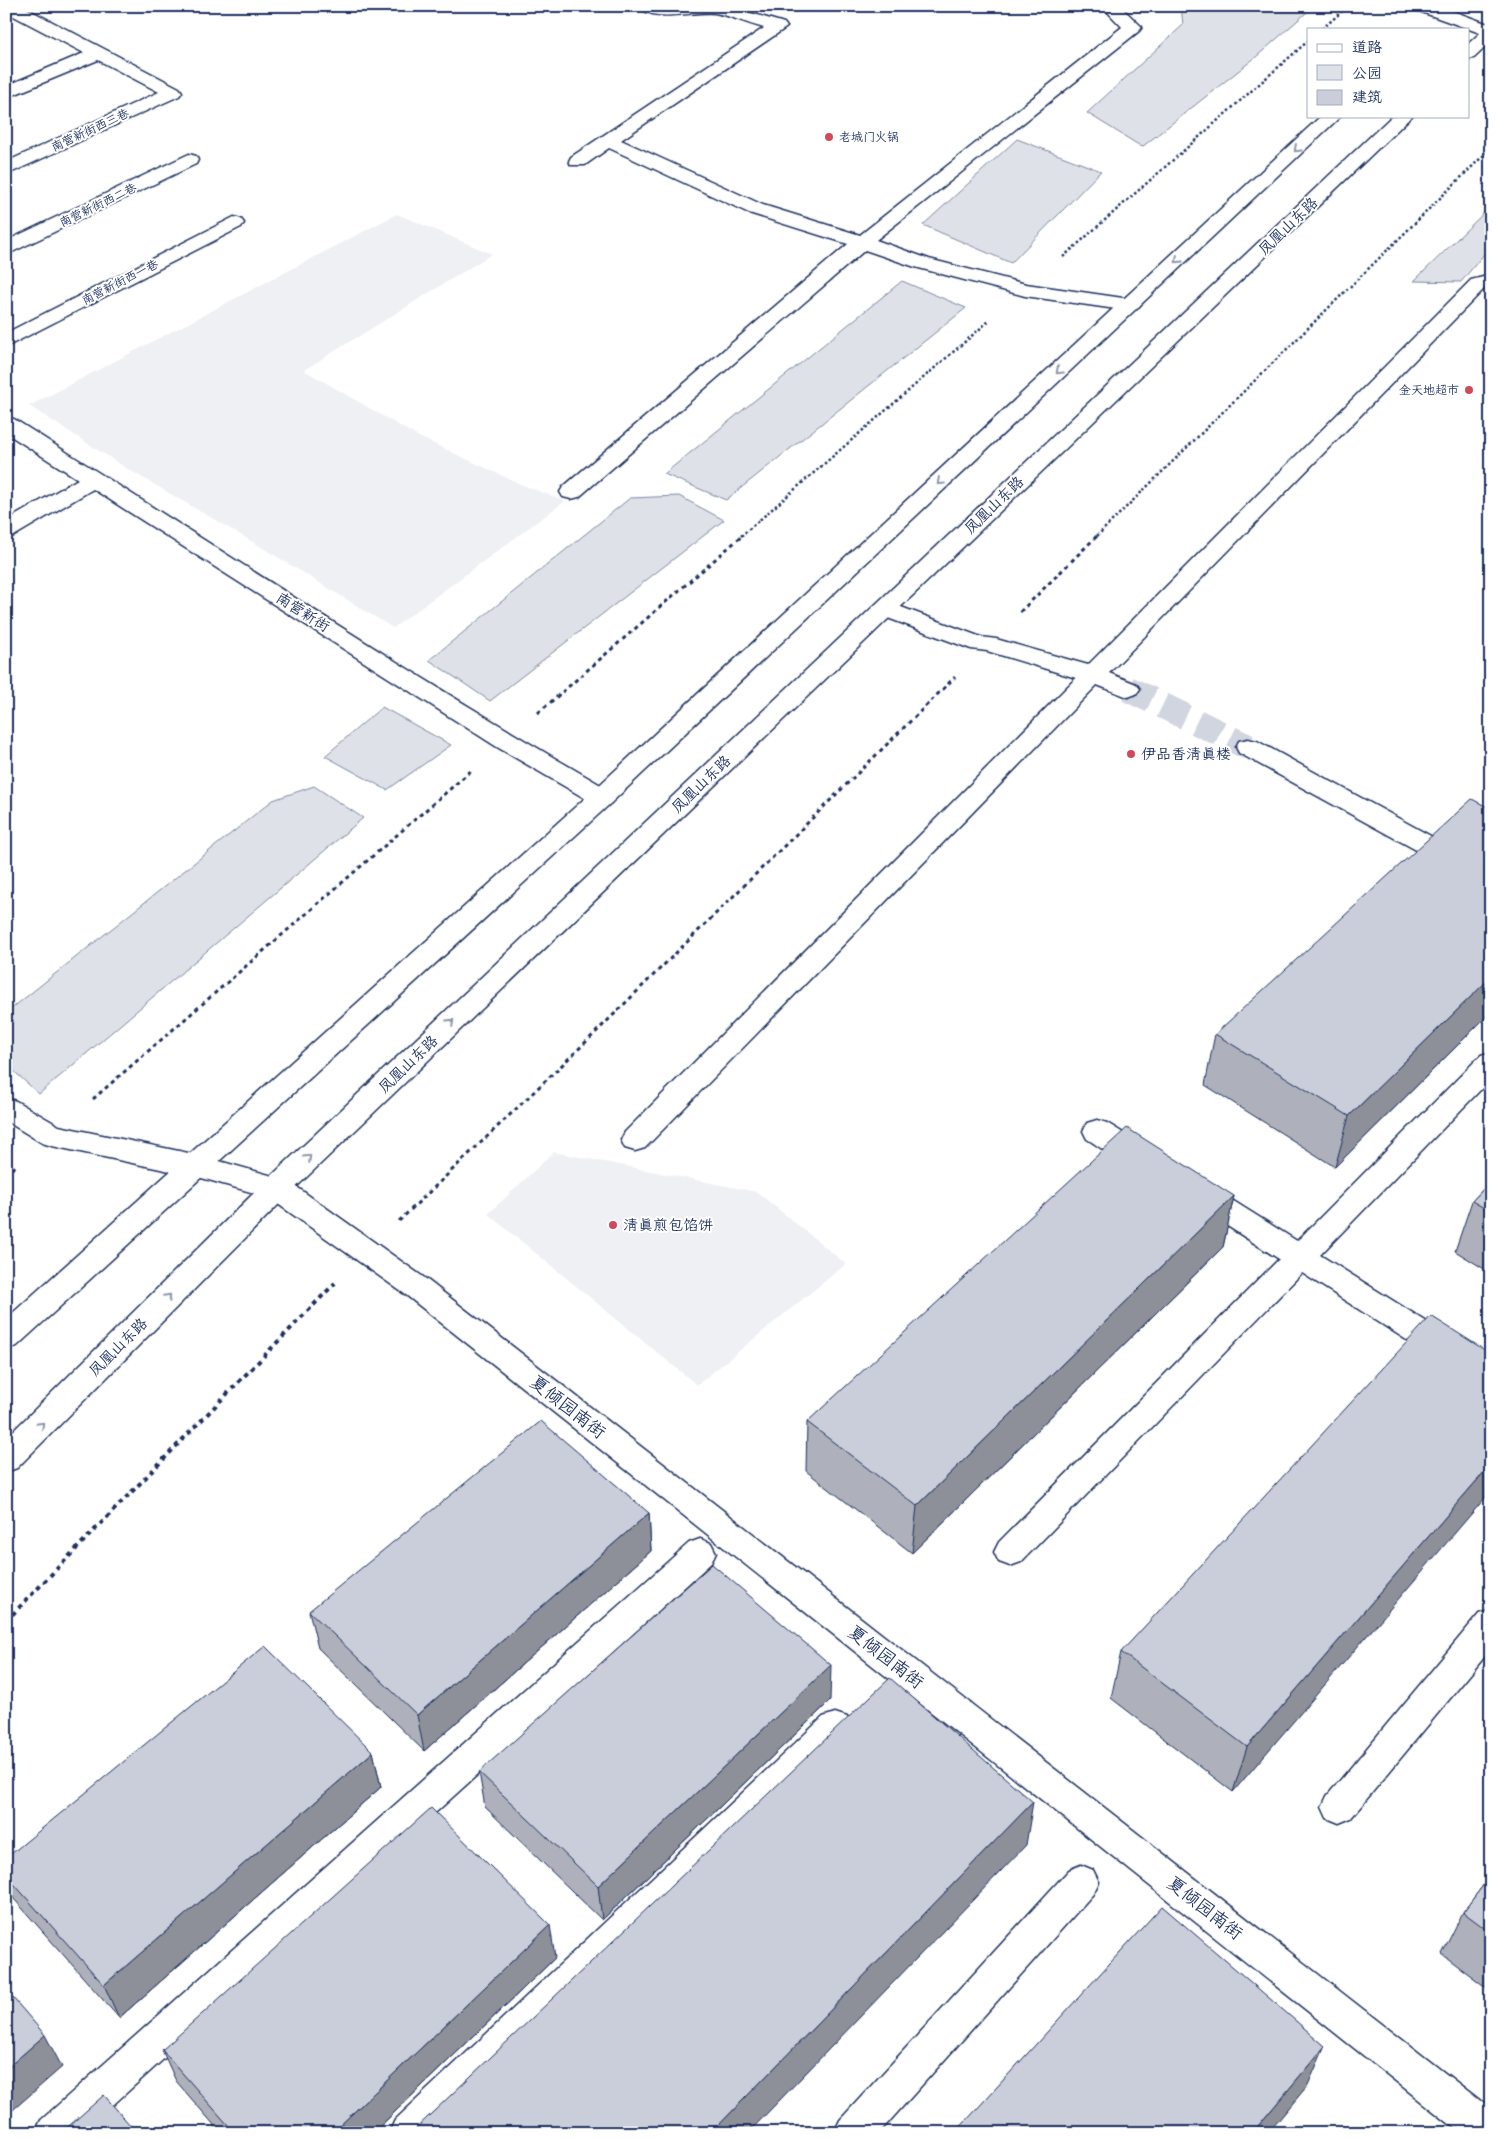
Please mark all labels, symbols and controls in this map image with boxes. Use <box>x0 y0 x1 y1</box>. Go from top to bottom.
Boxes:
legend <box>1307 28 1470 118</box>
text: 道路 <box>1352 36 1382 60</box>
text: 公园 <box>1352 62 1382 86</box>
text: 建筑 <box>1352 86 1382 110</box>
street label: 南营新街西三巷 <box>48 104 132 157</box>
place label: 老城门火锅 <box>839 128 899 147</box>
marker: 老城门火锅 <box>823 131 835 143</box>
one-way arrow <box>1293 144 1302 153</box>
street label: 南营新街西二巷 <box>56 178 140 232</box>
street label: 凤凰山东路 <box>1253 192 1324 261</box>
one-way arrow <box>1174 254 1183 263</box>
street label: 南营新街西一巷 <box>78 255 162 310</box>
one-way arrow <box>1055 365 1064 374</box>
place label: 金天地超市 <box>1399 381 1459 400</box>
marker: 金天地超市 <box>1463 384 1475 396</box>
street label: 凤凰山东路 <box>959 471 1030 540</box>
one-way arrow <box>937 476 946 485</box>
street label: 南营新街 <box>271 587 334 639</box>
place label: 伊品香清真楼 <box>1141 743 1231 767</box>
marker: 伊品香清真楼 <box>1125 748 1137 760</box>
street label: 凤凰山东路 <box>666 750 737 819</box>
one-way arrow <box>446 1019 455 1028</box>
street label: 凤凰山东路 <box>373 1030 444 1099</box>
one-way arrow <box>303 1155 312 1164</box>
place label: 清真煎包馅饼 <box>623 1214 713 1238</box>
marker: 清真煎包馅饼 <box>607 1219 619 1231</box>
one-way arrow <box>162 1294 171 1303</box>
street label: 凤凰山东路 <box>84 1313 154 1383</box>
street label: 夏倾园南街 <box>523 1369 611 1447</box>
one-way arrow <box>35 1421 44 1430</box>
street label: 夏倾园南街 <box>841 1619 929 1697</box>
street label: 夏倾园南街 <box>1160 1870 1248 1948</box>

